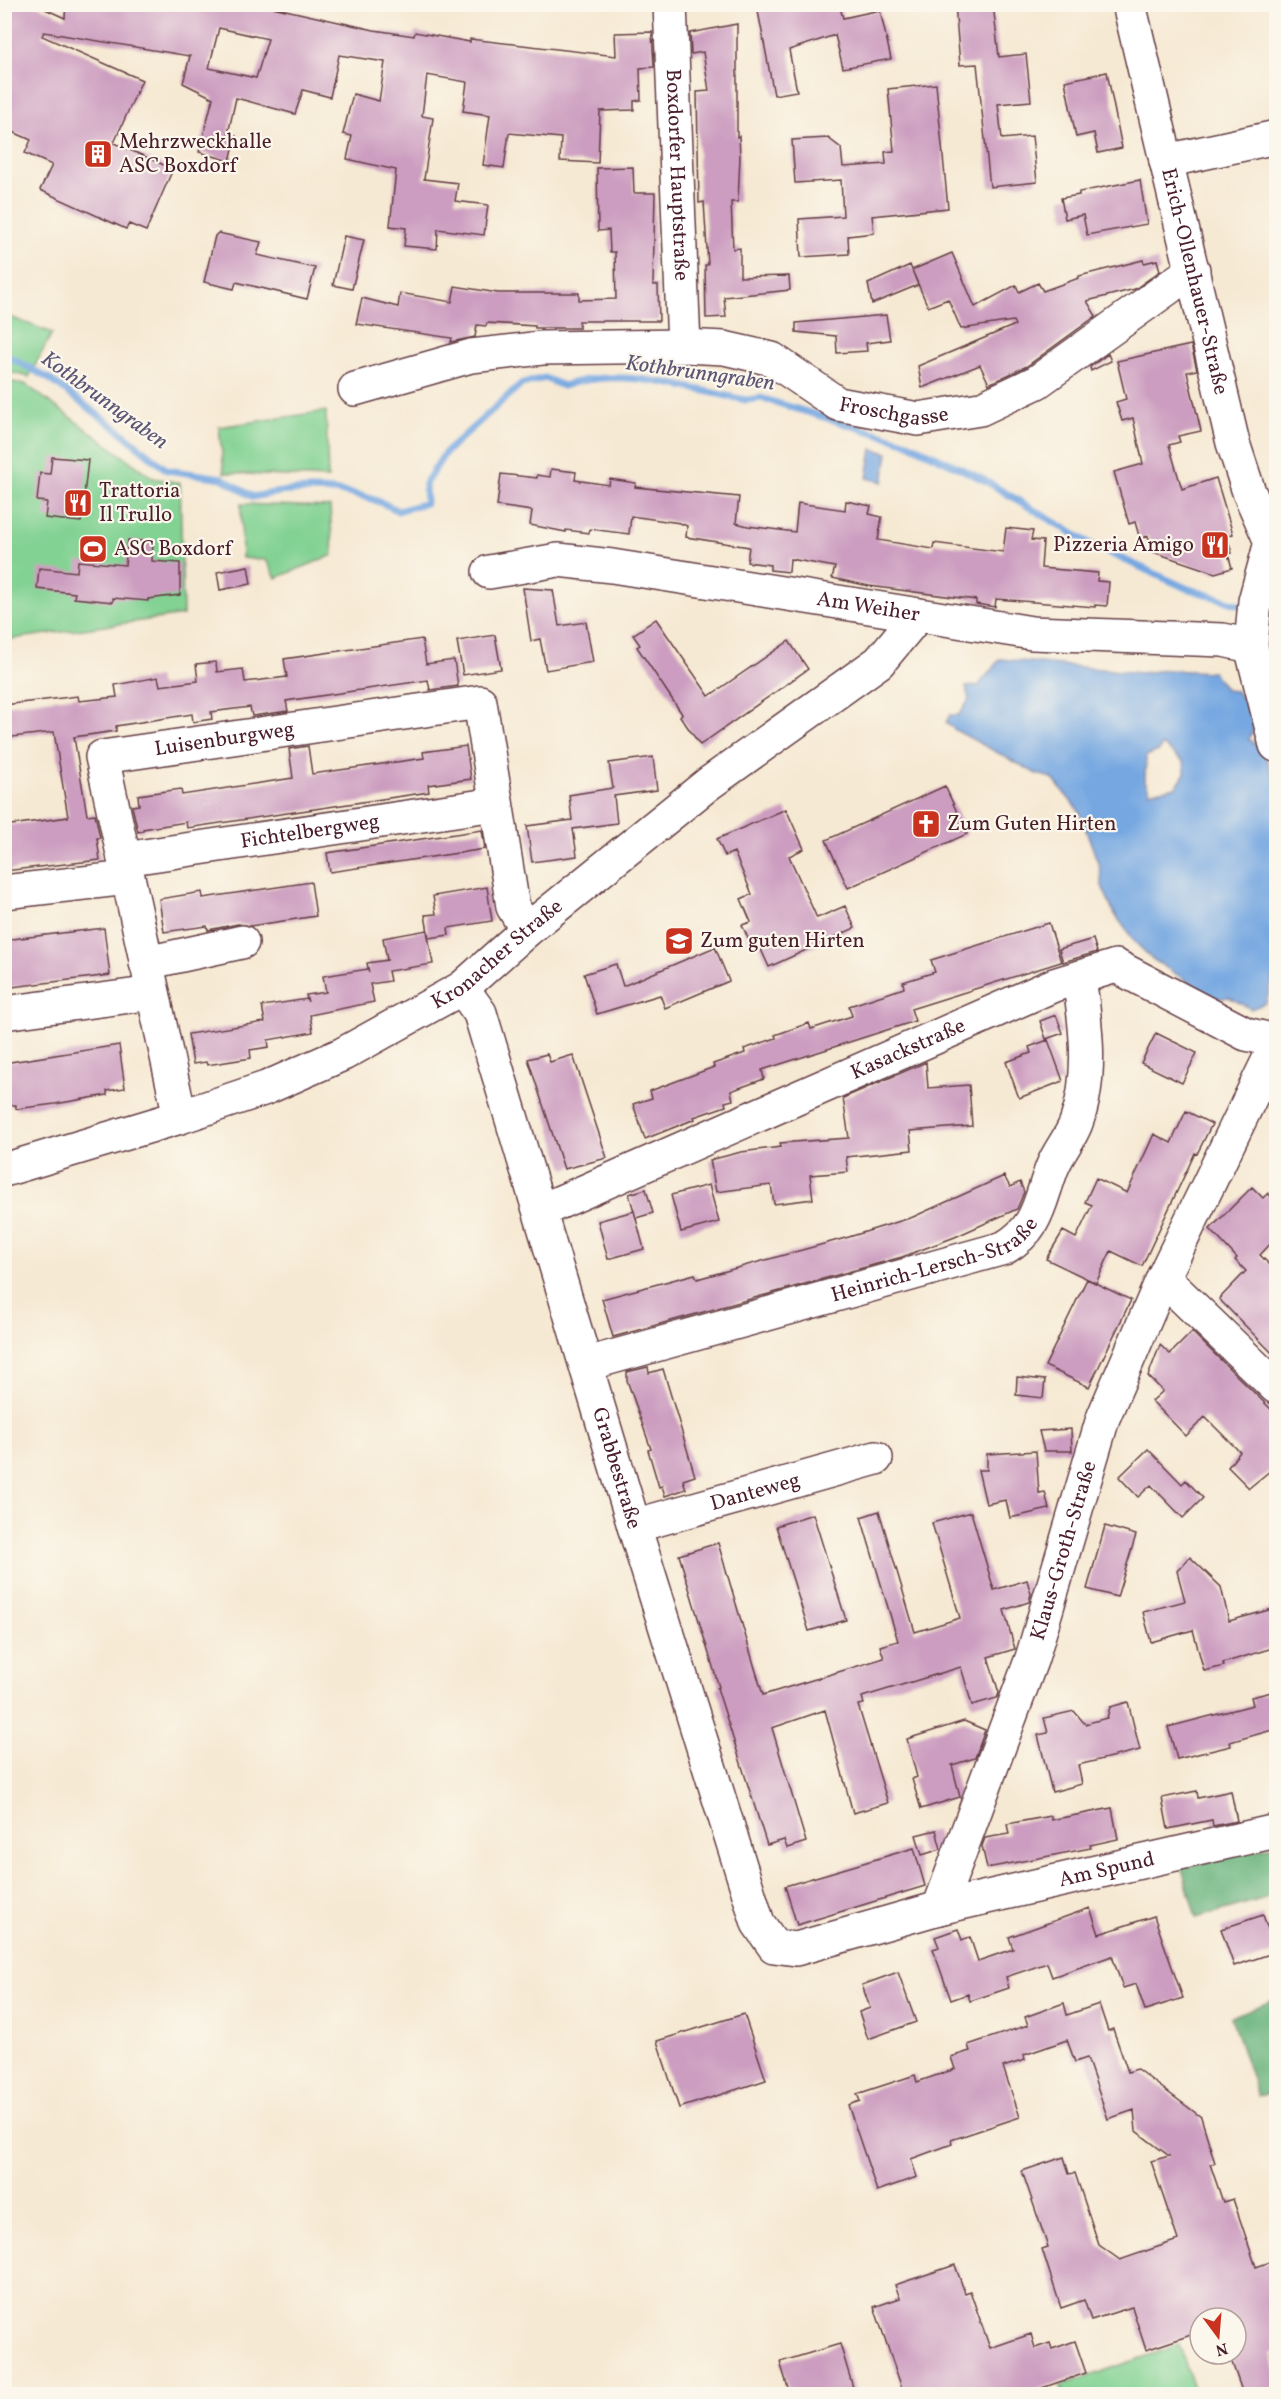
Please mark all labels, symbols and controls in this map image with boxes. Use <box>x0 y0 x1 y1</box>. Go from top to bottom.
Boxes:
street label: Boxdorfer Hauptstraße <box>658 68 696 281</box>
place label: Mehrzweckhalle ASC Boxdorf <box>119 128 272 181</box>
building icon: Mehrzweckhalle ASC Boxdorf <box>82 138 114 170</box>
street label: Erich-Ollenhauer-Straße <box>1154 165 1236 398</box>
water label: Kothbrunngraben <box>34 344 174 458</box>
water label: Kothbrunngraben <box>623 348 777 400</box>
street label: Froschgasse <box>837 390 951 434</box>
place label: Trattoria Il Trullo <box>99 477 180 530</box>
restaurant icon: Trattoria Il Trullo <box>62 487 94 519</box>
restaurant icon: Pizzeria Amigo <box>1199 529 1231 561</box>
place label: Pizzeria Amigo <box>1053 531 1194 560</box>
sports icon: ASC Boxdorf <box>77 533 109 565</box>
place label: ASC Boxdorf <box>114 535 233 564</box>
street label: Am Weiher <box>815 584 922 629</box>
street label: Luisenburgweg <box>152 715 296 764</box>
street label: Fichtelbergweg <box>239 807 381 856</box>
church icon: Zum Guten Hirten <box>910 808 942 840</box>
place label: Zum Guten Hirten <box>947 810 1117 839</box>
street label: Kronacher Straße <box>426 892 569 1017</box>
school or university icon: Zum guten Hirten <box>663 925 695 957</box>
place label: Zum guten Hirten <box>700 927 865 956</box>
street label: Kasackstraße <box>846 1011 970 1087</box>
street label: Heinrich-Lersch-Straße <box>828 1212 1045 1310</box>
street label: Grabbestraße <box>585 1404 649 1532</box>
street label: Klaus-Groth-Straße <box>1023 1457 1104 1644</box>
street label: Danteweg <box>707 1466 804 1518</box>
street label: Am Spund <box>1056 1845 1157 1895</box>
north arrow <box>1188 2306 1248 2366</box>
text: N <box>1213 2336 1230 2361</box>

